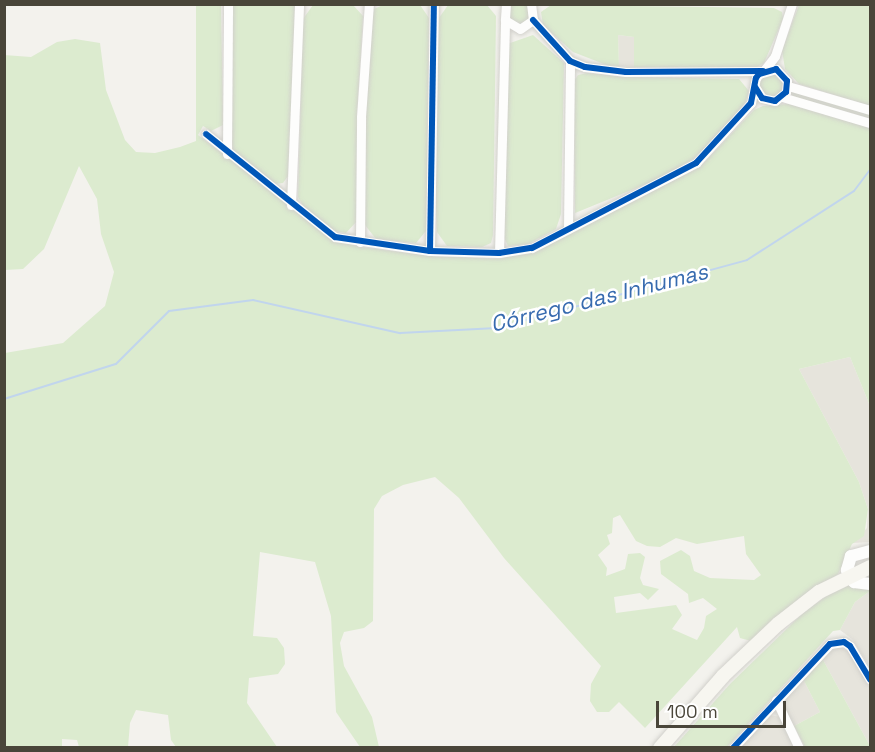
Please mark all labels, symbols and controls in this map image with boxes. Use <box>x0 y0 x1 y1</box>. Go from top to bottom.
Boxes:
water label: Córrego das Inhumas <box>488 258 710 338</box>
scale bar <box>659 689 790 727</box>
text: 100 m <box>667 700 718 723</box>

